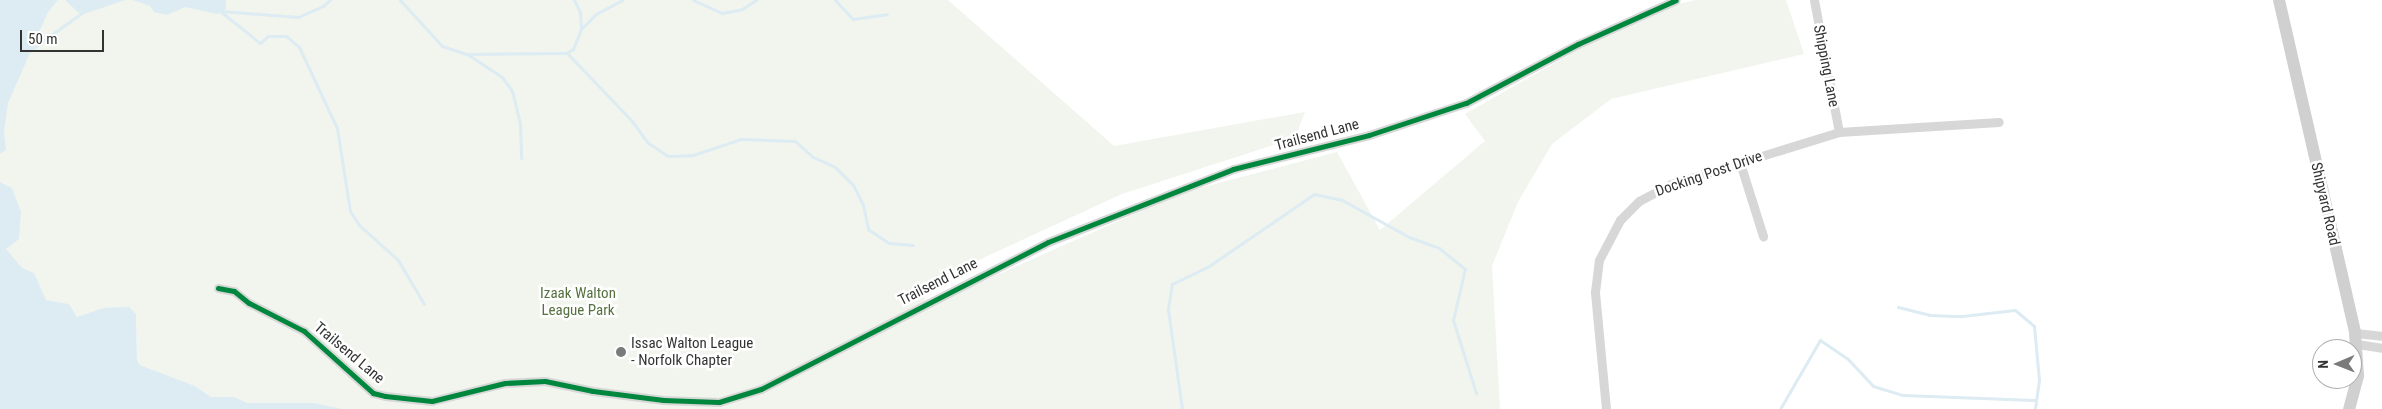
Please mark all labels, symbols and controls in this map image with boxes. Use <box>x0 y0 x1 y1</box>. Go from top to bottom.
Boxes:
scale bar <box>22 20 106 52</box>
street label: Shipping Lane <box>1809 23 1843 109</box>
text: 50 m <box>28 30 58 48</box>
street label: Trailsend Lane <box>1273 115 1361 155</box>
street label: Docking Post Drive <box>1653 147 1765 201</box>
street label: Shipyard Road <box>2307 161 2343 247</box>
street label: Trailsend Lane <box>895 254 981 310</box>
park label: Izaak Walton League Park <box>540 284 616 319</box>
street label: Trailsend Lane <box>310 318 388 388</box>
place label: Issac Walton League - Norfolk Chapter <box>631 334 753 369</box>
north arrow <box>2312 339 2362 389</box>
marker: Issac Walton League - Norfolk Chapter <box>615 346 627 358</box>
text: N <box>2315 360 2331 369</box>

